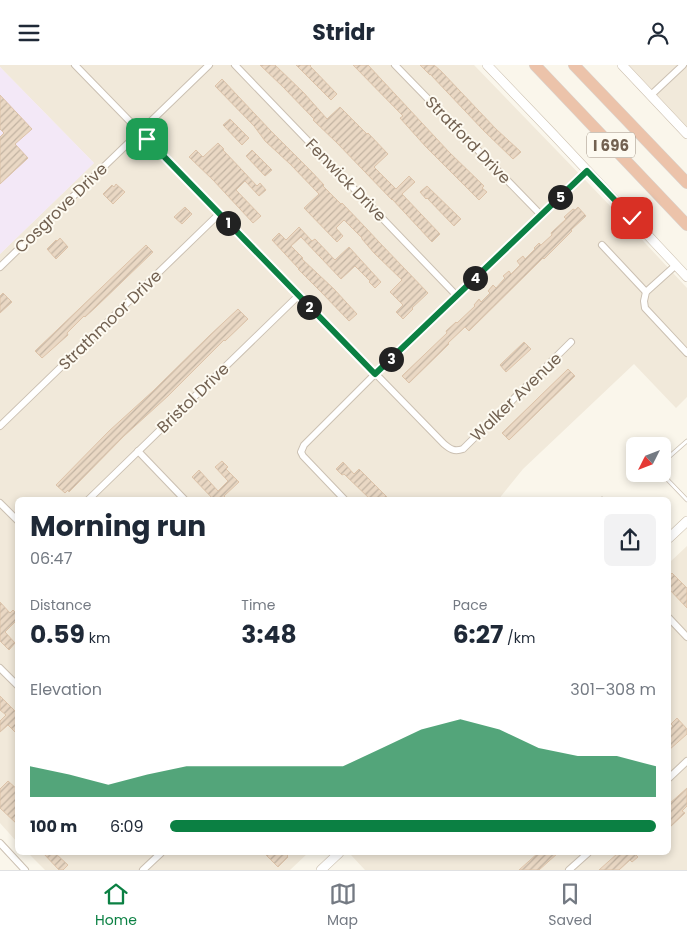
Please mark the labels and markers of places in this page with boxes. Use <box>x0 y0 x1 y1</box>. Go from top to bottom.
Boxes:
pin <box>126 118 168 160</box>
pin: 5 <box>548 185 572 209</box>
pin <box>611 197 653 239</box>
pin: 1 <box>216 211 240 235</box>
pin: 4 <box>462 265 488 291</box>
pin: 2 <box>296 295 322 319</box>
pin: 3 <box>378 347 404 371</box>

